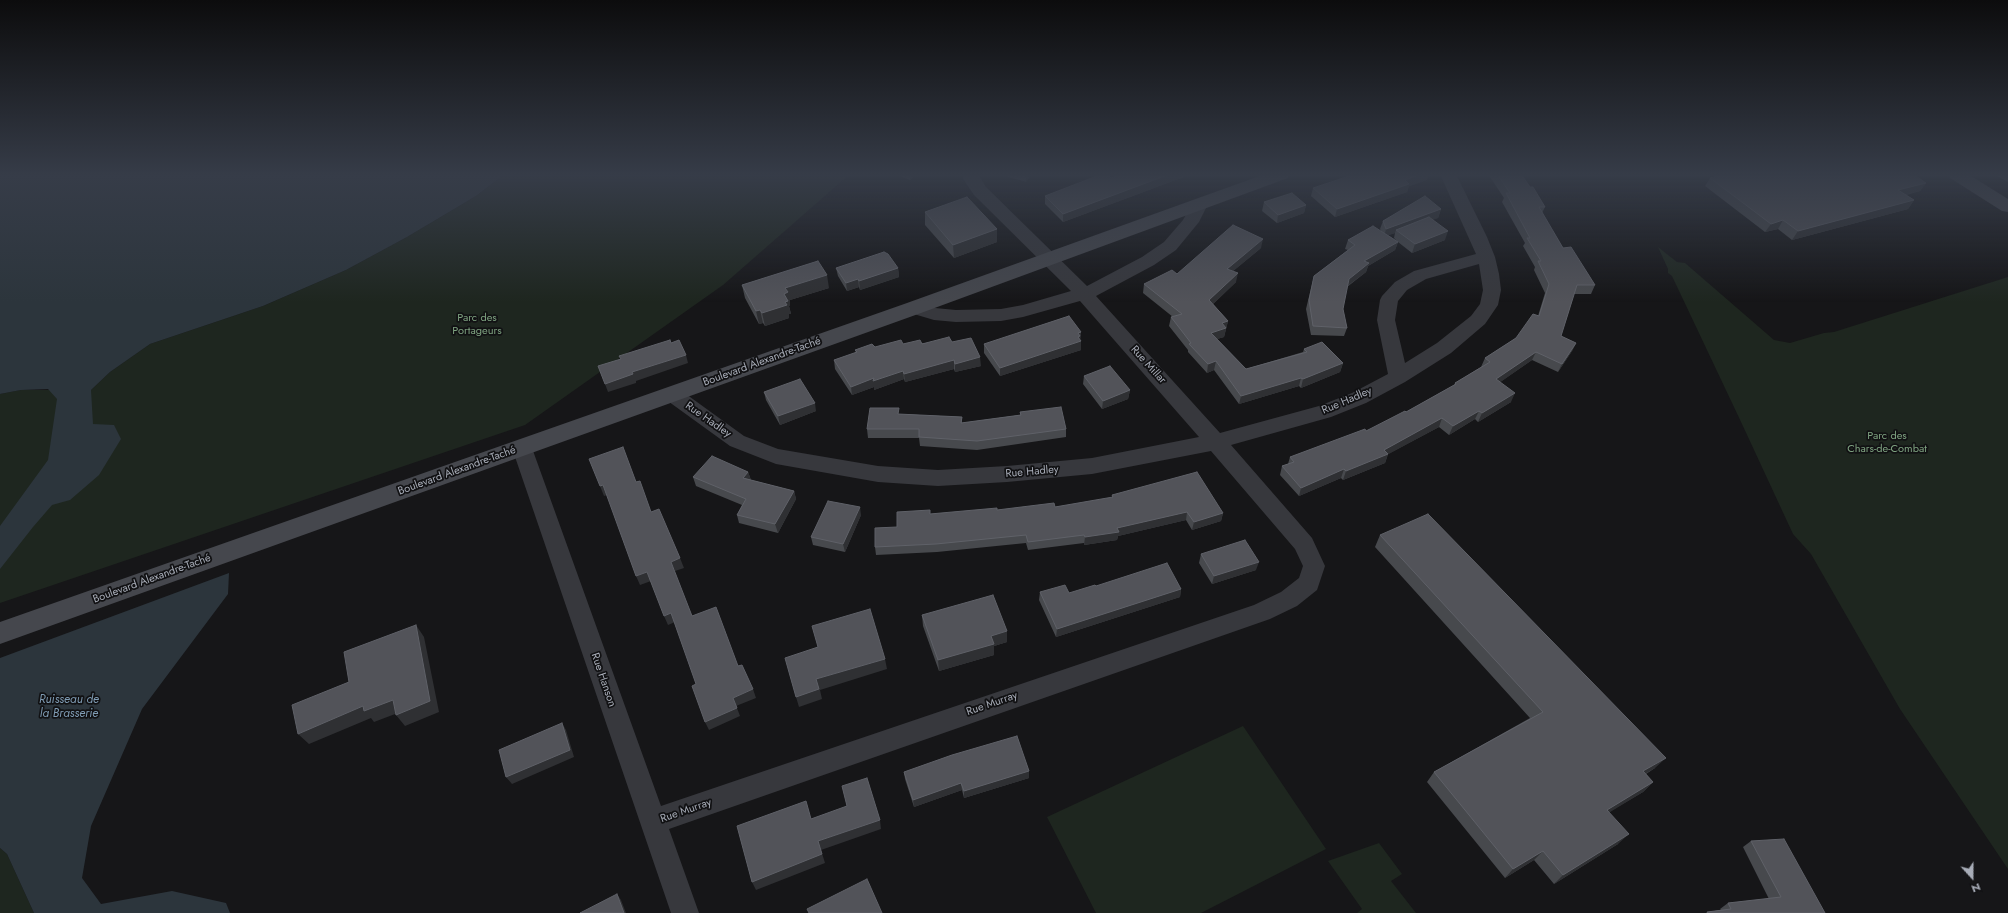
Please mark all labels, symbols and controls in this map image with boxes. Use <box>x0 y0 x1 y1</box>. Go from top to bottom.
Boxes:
park label: Parc des Portageurs <box>452 311 502 337</box>
street label: Boulevard Alexandre-Taché <box>701 335 823 389</box>
street label: Rue Millar <box>1127 343 1169 387</box>
street label: Rue Hadley <box>1320 385 1374 417</box>
street label: Rue Hadley <box>682 399 734 441</box>
park label: Parc des Chars-de-Combat <box>1847 429 1927 455</box>
street label: Boulevard Alexandre-Taché <box>396 444 518 498</box>
street label: Rue Hadley <box>1005 463 1059 481</box>
street label: Boulevard Alexandre-Taché <box>91 552 213 606</box>
street label: Rue Hanson <box>588 651 618 709</box>
street label: Rue Murray <box>965 689 1019 719</box>
water label: Ruisseau de la Brasserie <box>39 693 99 721</box>
street label: Rue Murray <box>659 796 713 826</box>
north arrow <box>1952 857 1992 897</box>
text: N <box>1969 879 1983 897</box>

